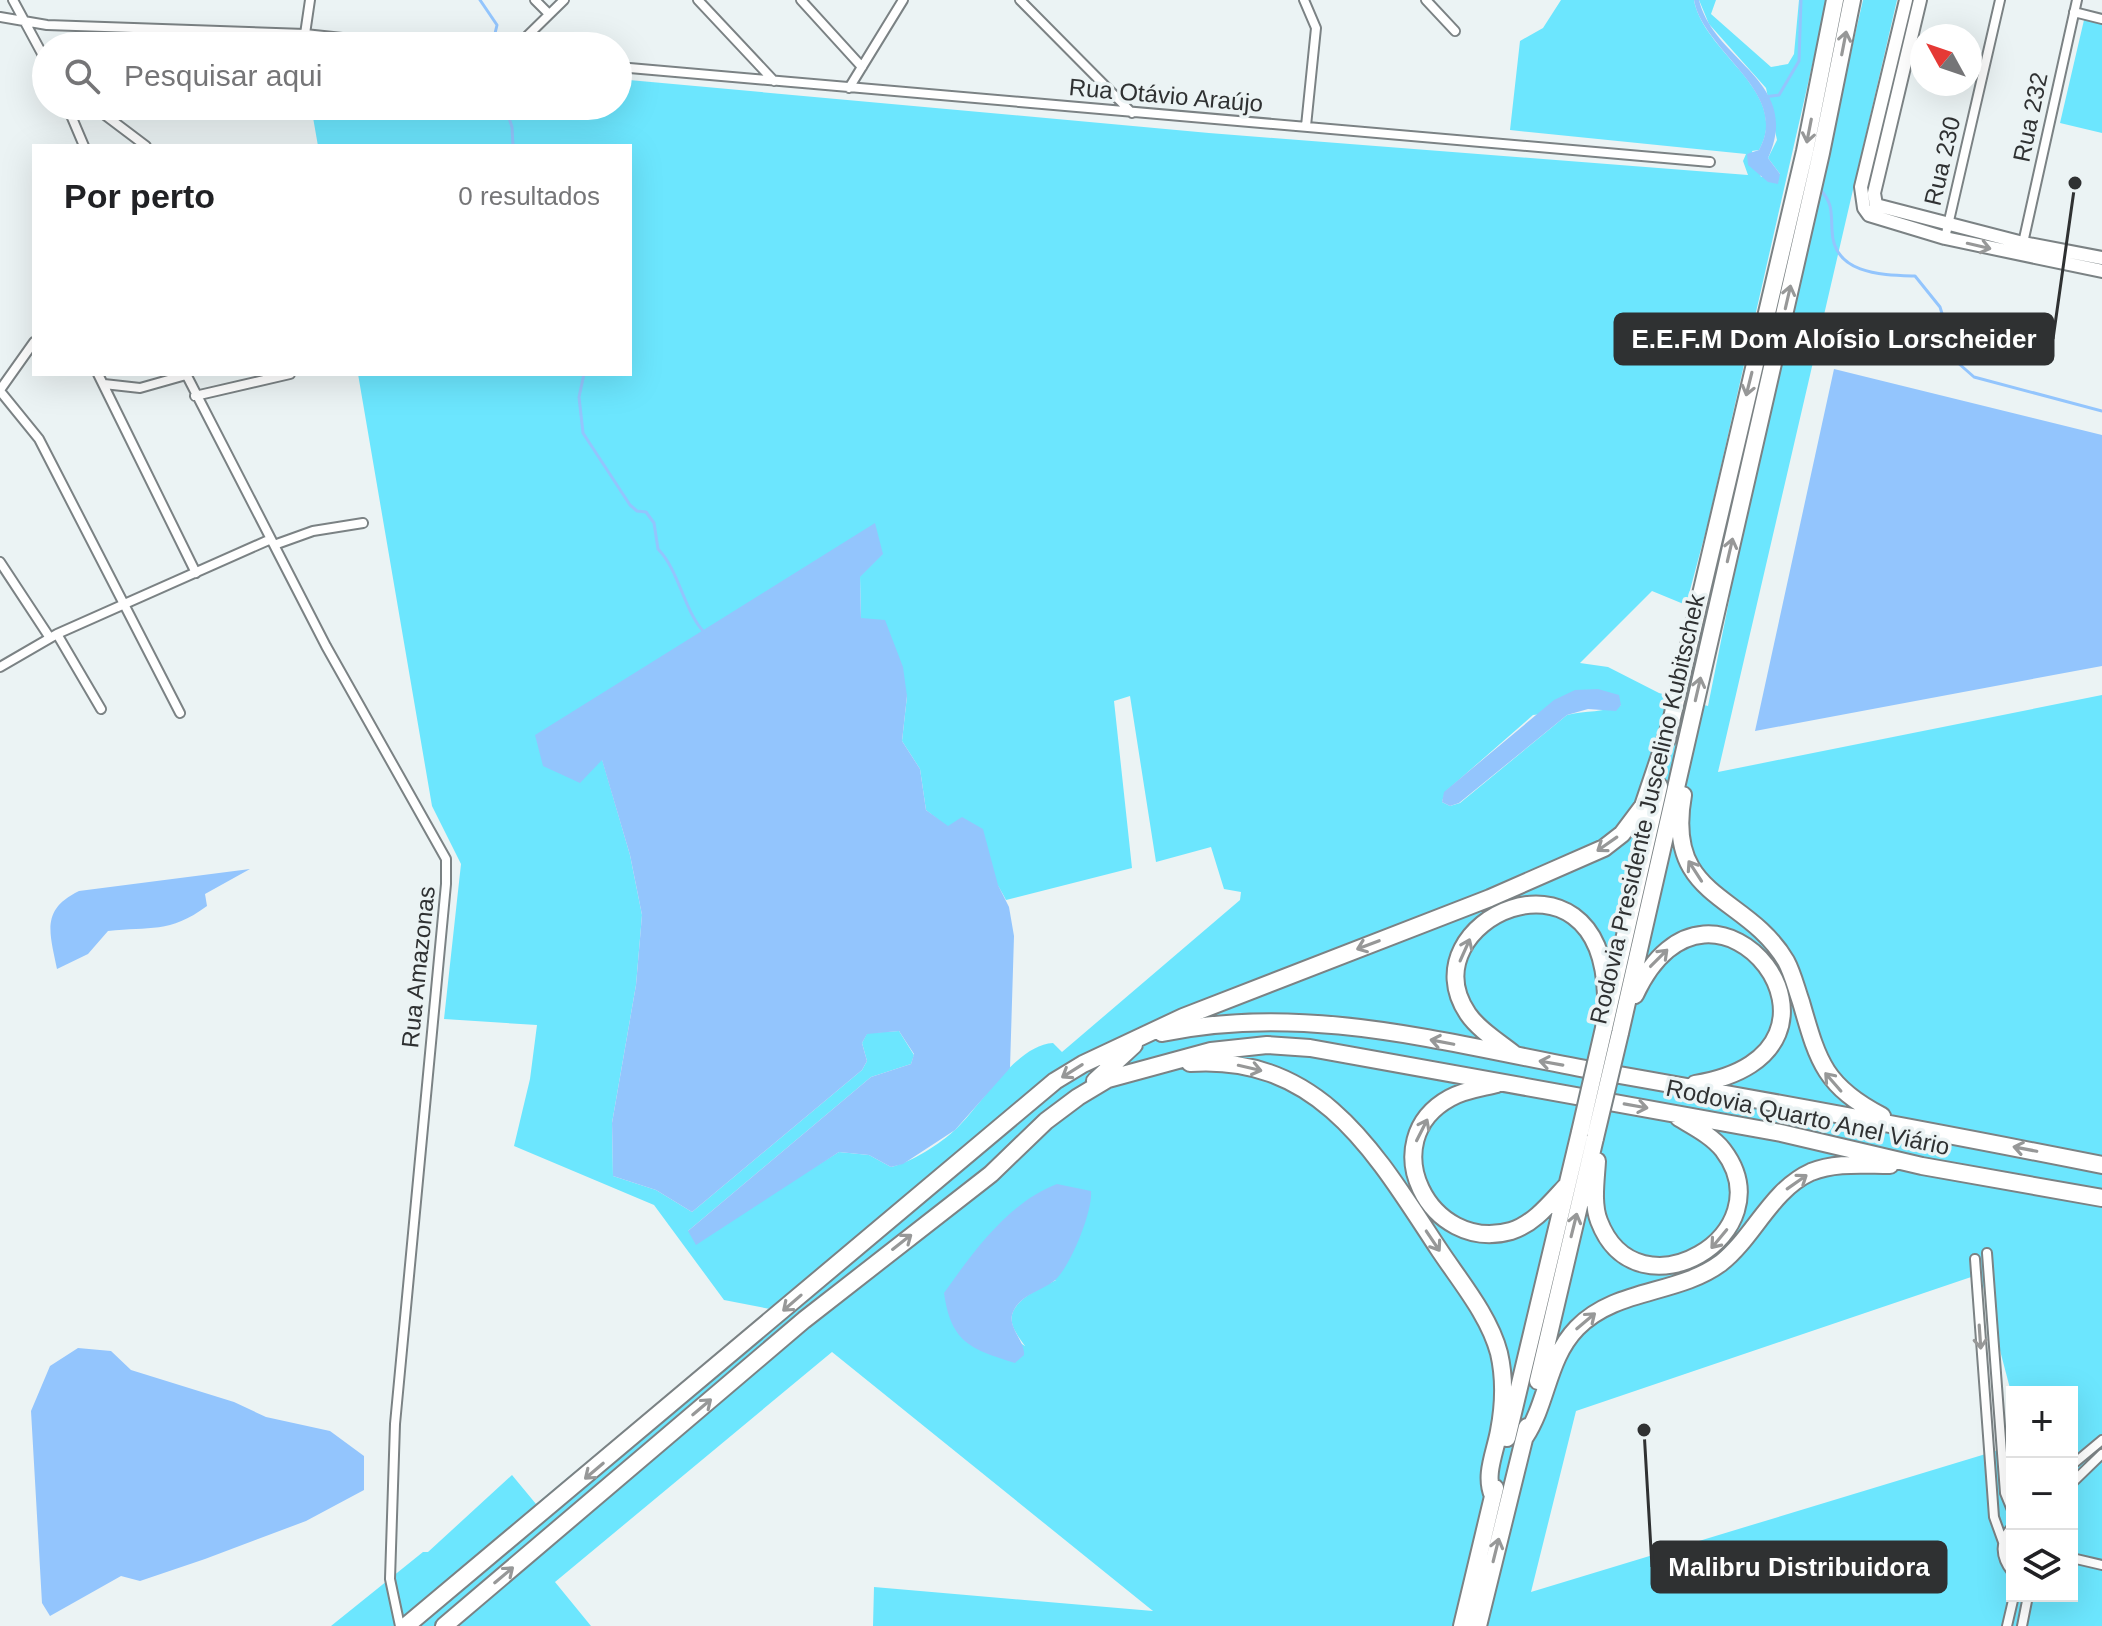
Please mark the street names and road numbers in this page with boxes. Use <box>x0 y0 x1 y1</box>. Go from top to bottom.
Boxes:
street label: Rua 232 <box>2007 70 2053 164</box>
street label: Rua Otávio Araújo <box>1068 73 1264 117</box>
street label: Rua 230 <box>1919 114 1965 208</box>
street label: Rodovia Presidente Juscelino Kubitschek <box>1584 591 1710 1027</box>
street label: Rua Amazonas <box>396 885 440 1049</box>
street label: Rodovia Quarto Anel Viário <box>1664 1074 1952 1160</box>

